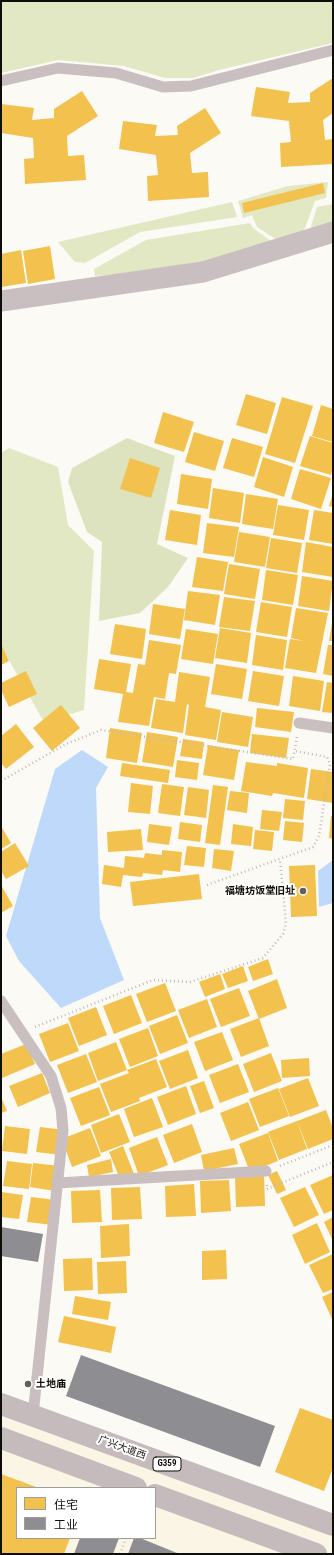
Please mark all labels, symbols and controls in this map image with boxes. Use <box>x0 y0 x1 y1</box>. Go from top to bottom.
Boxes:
place label: 福塘坊饭堂旧址 <box>225 885 295 897</box>
marker: 福塘坊饭堂旧址 <box>298 886 308 896</box>
place label: 土地庙 <box>36 1378 66 1390</box>
marker: 土地庙 <box>23 1379 33 1389</box>
street label: 广兴大道西 <box>96 1434 148 1462</box>
road number: G359 <box>153 1457 181 1471</box>
legend <box>16 1487 156 1539</box>
text: 住宅 <box>54 1498 78 1512</box>
text: 工业 <box>54 1518 78 1532</box>

